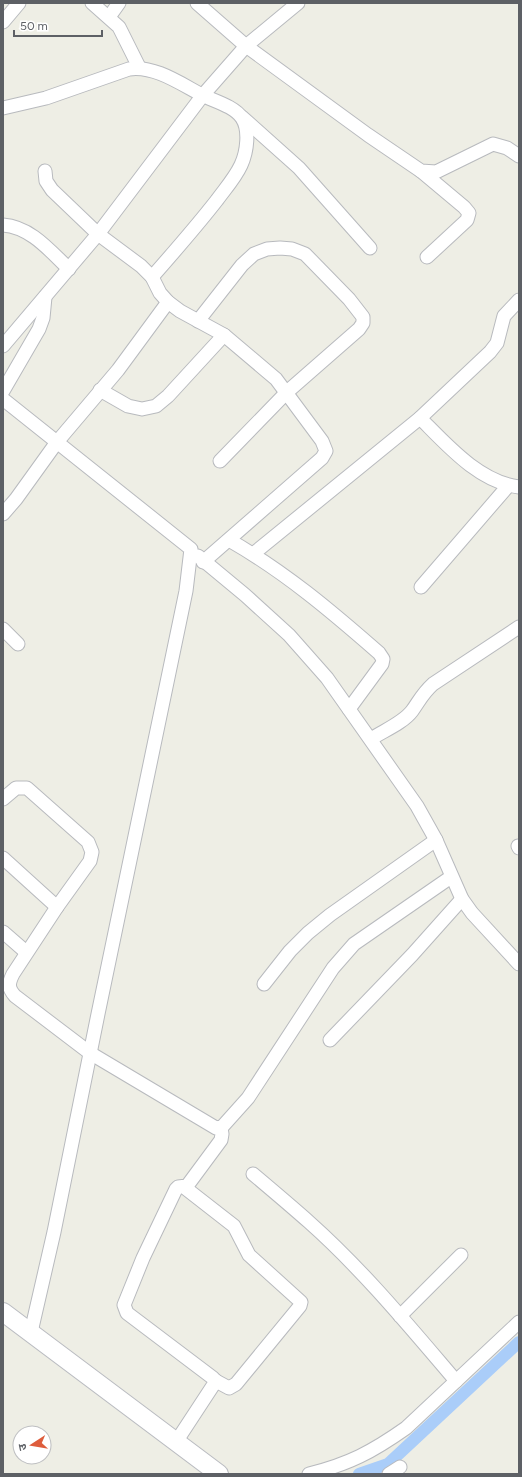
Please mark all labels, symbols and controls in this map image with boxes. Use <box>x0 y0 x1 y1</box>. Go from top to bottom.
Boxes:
scale bar <box>14 12 102 38</box>
text: 50 m <box>20 19 48 33</box>
north arrow <box>12 1425 52 1465</box>
text: उ <box>16 1442 30 1451</box>

